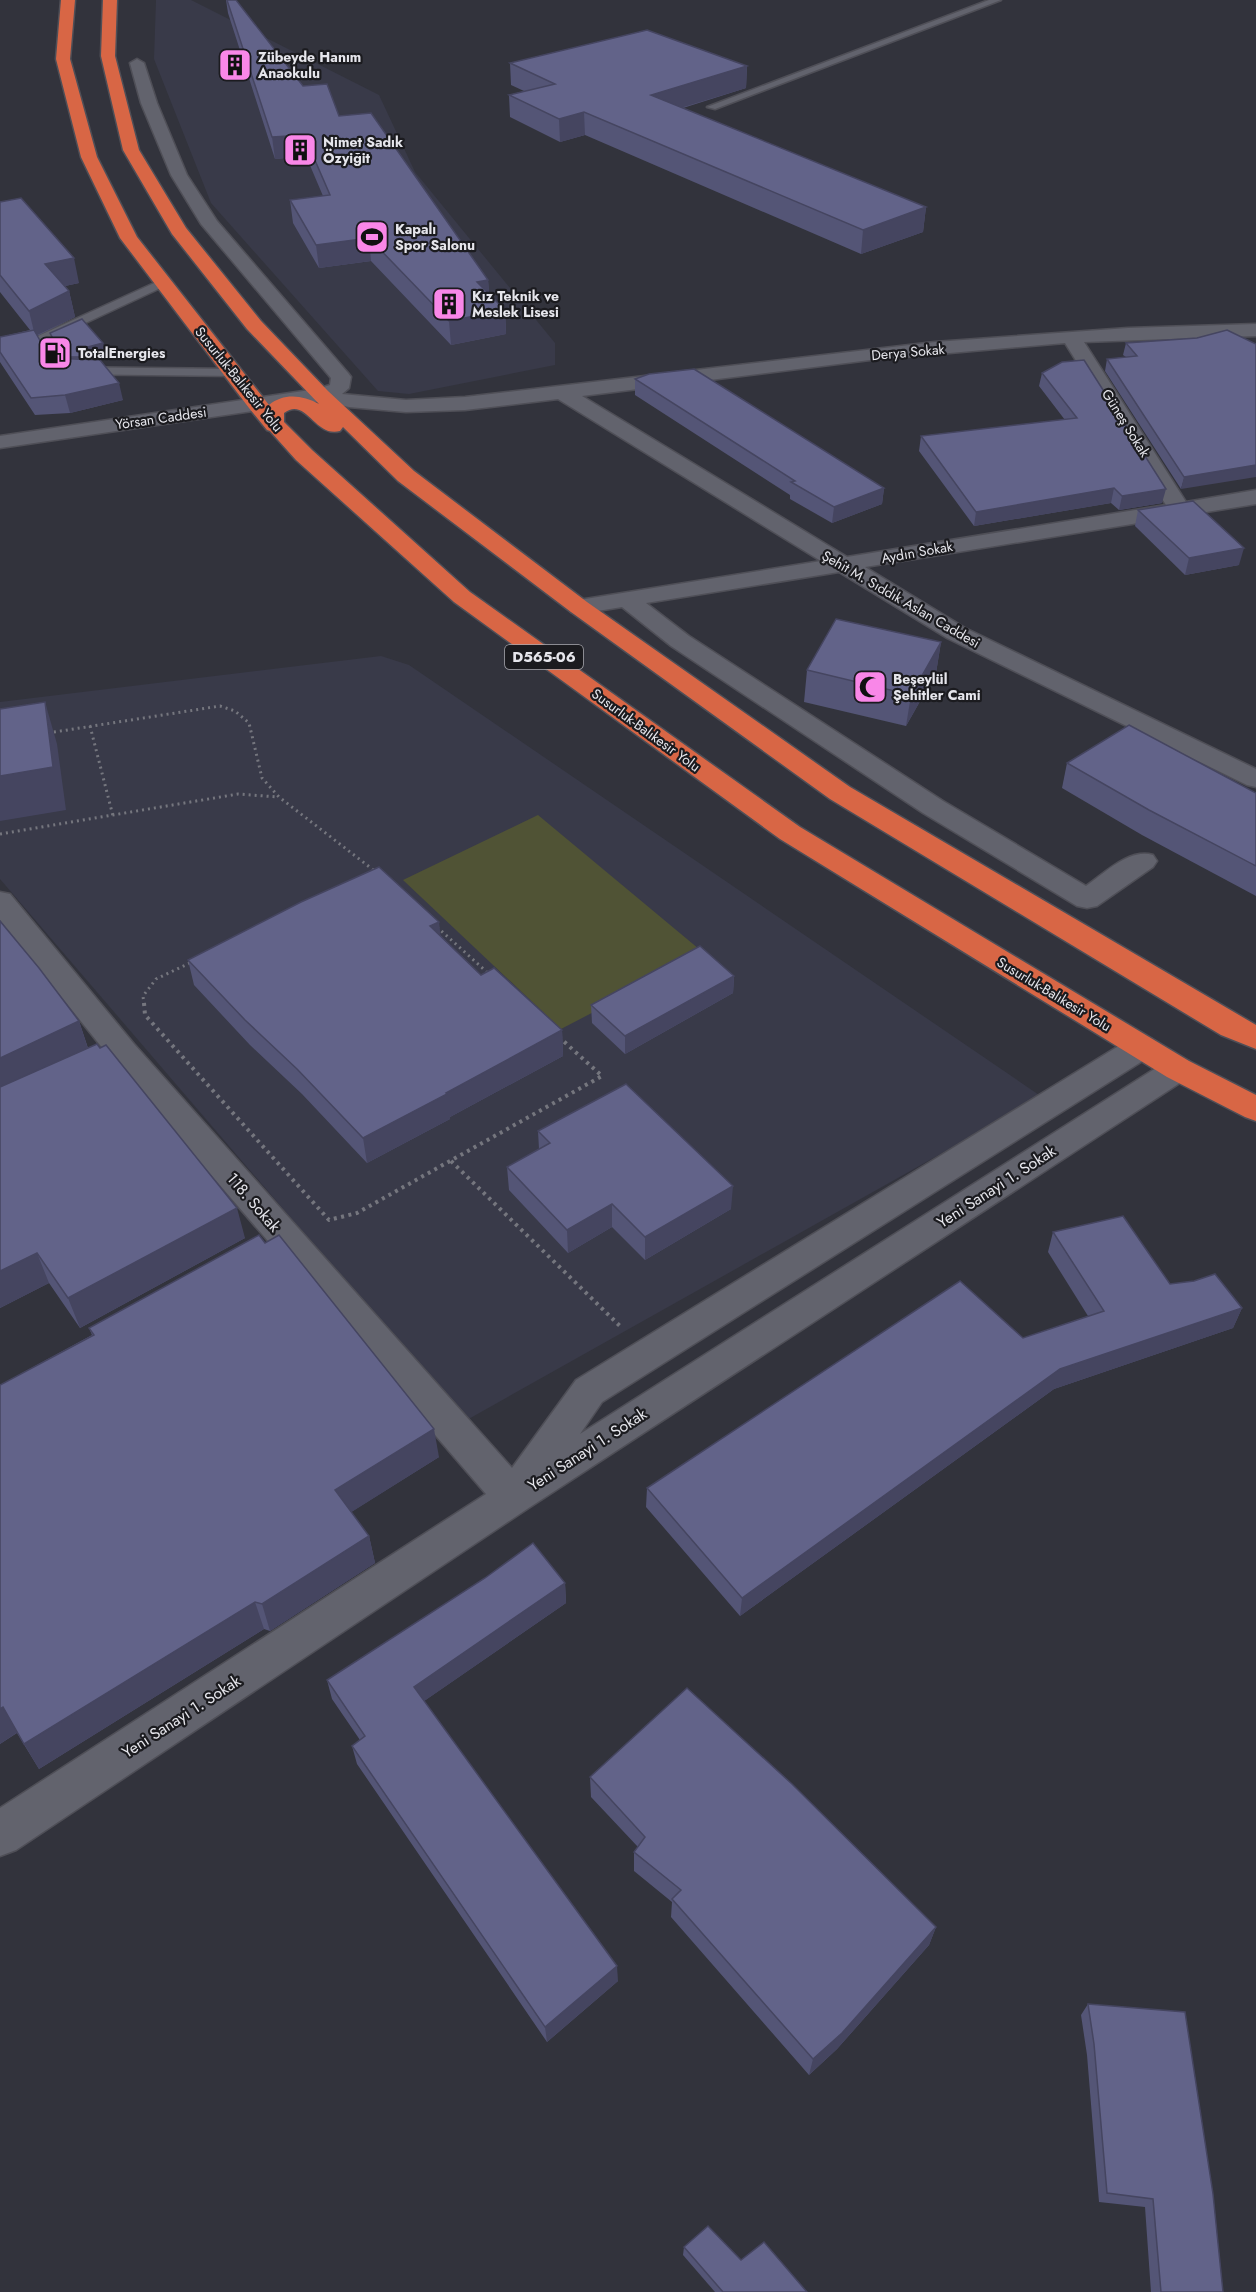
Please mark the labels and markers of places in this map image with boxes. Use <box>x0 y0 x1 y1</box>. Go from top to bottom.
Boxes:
building icon: Zübeyde Hanım Anaokulu <box>217 47 253 83</box>
place label: Zübeyde Hanım Anaokulu <box>257 47 361 83</box>
building icon: Nimet Sadık Özyiğit <box>282 132 318 168</box>
place label: Nimet Sadık Özyiğit <box>323 132 403 168</box>
sports icon: Kapalı Spor Salonu <box>354 219 390 255</box>
place label: Kapalı Spor Salonu <box>395 219 475 255</box>
building icon: Kız Teknik ve Meslek Lisesi <box>431 286 467 322</box>
place label: Kız Teknik ve Meslek Lisesi <box>472 286 559 322</box>
fuel station icon: TotalEnergies <box>37 335 73 371</box>
place label: TotalEnergies <box>78 343 166 363</box>
mosque icon: Beşeylül Şehitler Cami <box>852 669 888 705</box>
place label: Beşeylül Şehitler Cami <box>893 669 981 705</box>

